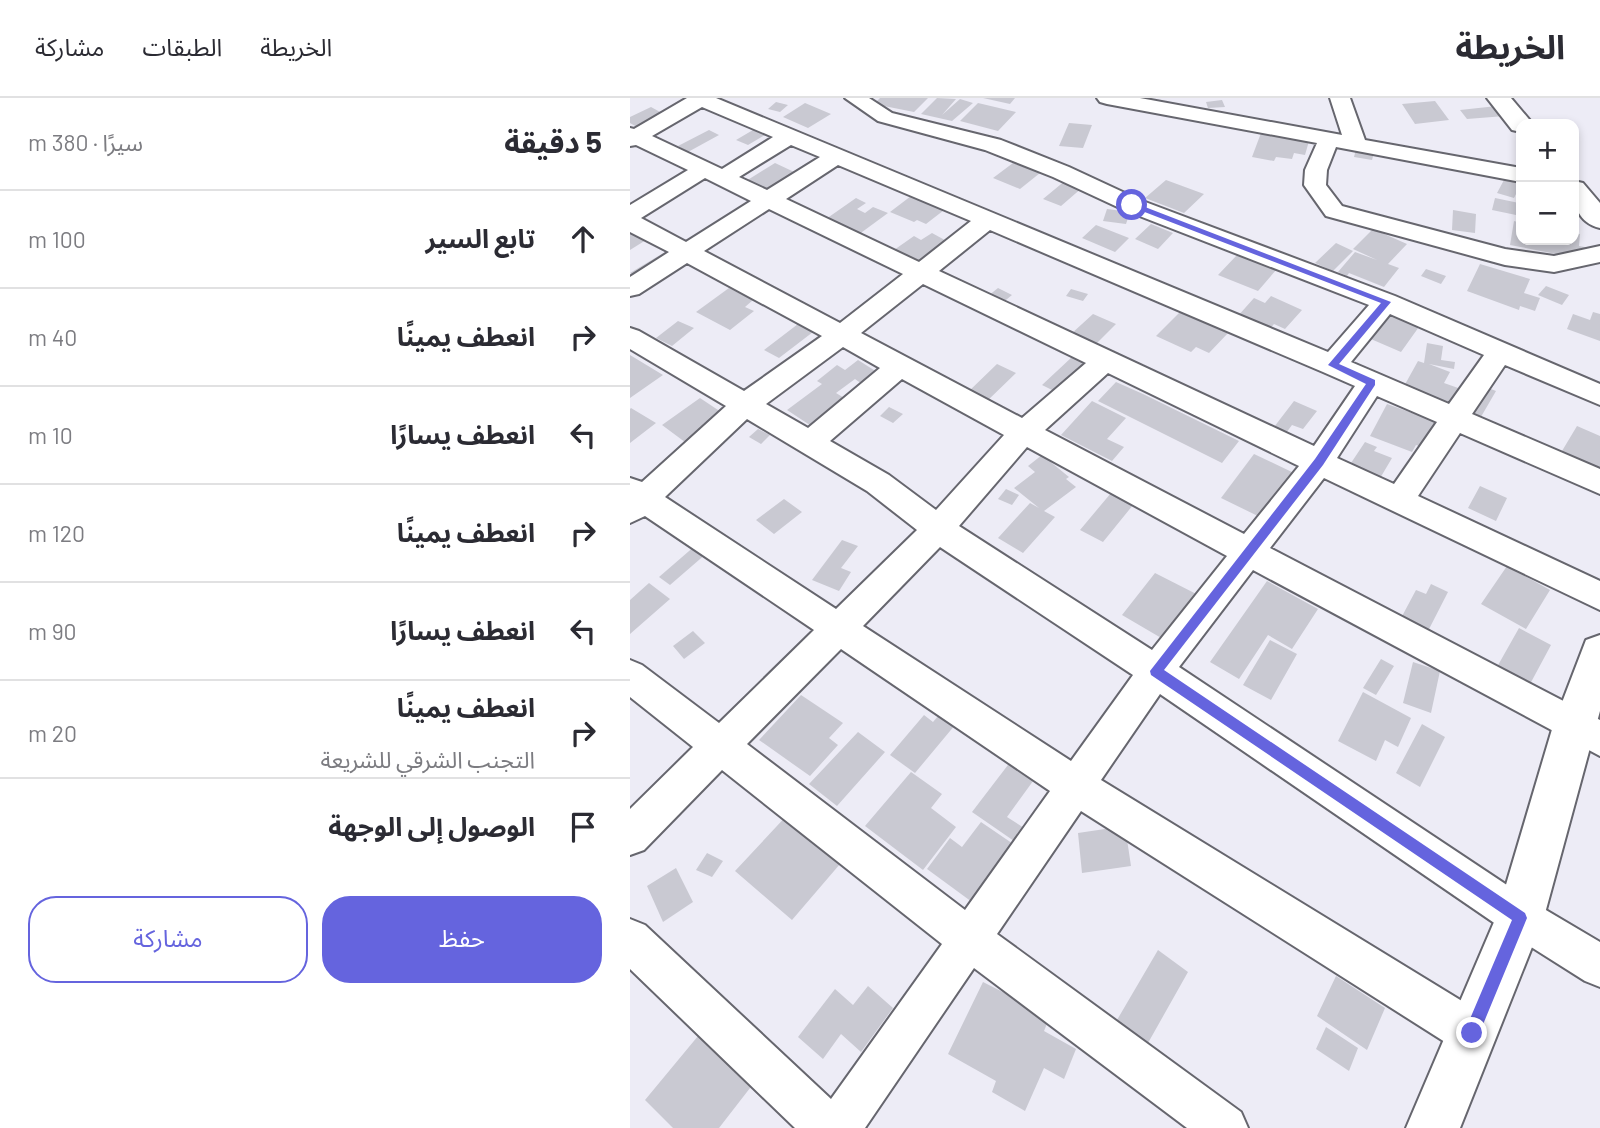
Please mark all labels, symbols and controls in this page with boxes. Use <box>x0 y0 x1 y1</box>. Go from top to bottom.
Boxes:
text: الخريطة <box>1455 26 1565 66</box>
text: مشاركة <box>35 32 104 61</box>
text: الطبقات <box>142 32 222 61</box>
text: الخريطة <box>260 32 332 61</box>
map controls <box>1516 119 1579 245</box>
button: + <box>1516 119 1579 182</box>
text: 5 دقيقة <box>504 123 602 159</box>
text: سيرًا · 380 m <box>28 128 143 156</box>
button: − <box>1516 182 1579 245</box>
route start <box>1116 189 1147 220</box>
icon: ahead <box>564 220 602 258</box>
text: تابع السير <box>425 222 535 253</box>
text: 100 m <box>28 225 86 253</box>
icon: right <box>564 318 602 356</box>
text: انعطف يمينًا <box>397 320 535 351</box>
text: 40 m <box>28 323 77 351</box>
icon: left <box>564 416 602 454</box>
text: انعطف يسارًا <box>390 418 535 449</box>
text: 10 m <box>28 421 73 449</box>
icon: right <box>564 514 602 552</box>
text: انعطف يمينًا <box>397 516 535 547</box>
text: 120 m <box>28 519 85 547</box>
icon: left <box>564 612 602 650</box>
text: انعطف يسارًا <box>390 614 535 645</box>
text: 90 m <box>28 617 77 645</box>
text: انعطف يمينًا <box>397 691 535 722</box>
icon: right <box>564 714 602 752</box>
text: 20 m <box>28 719 77 747</box>
text: التجنب الشرقي للشريعة <box>321 745 535 773</box>
icon: arrive <box>564 808 602 846</box>
text: الوصول إلى الوجهة <box>328 810 535 841</box>
button: مشاركة <box>28 896 308 983</box>
button: حفظ <box>322 896 602 983</box>
route end <box>1456 1017 1487 1048</box>

